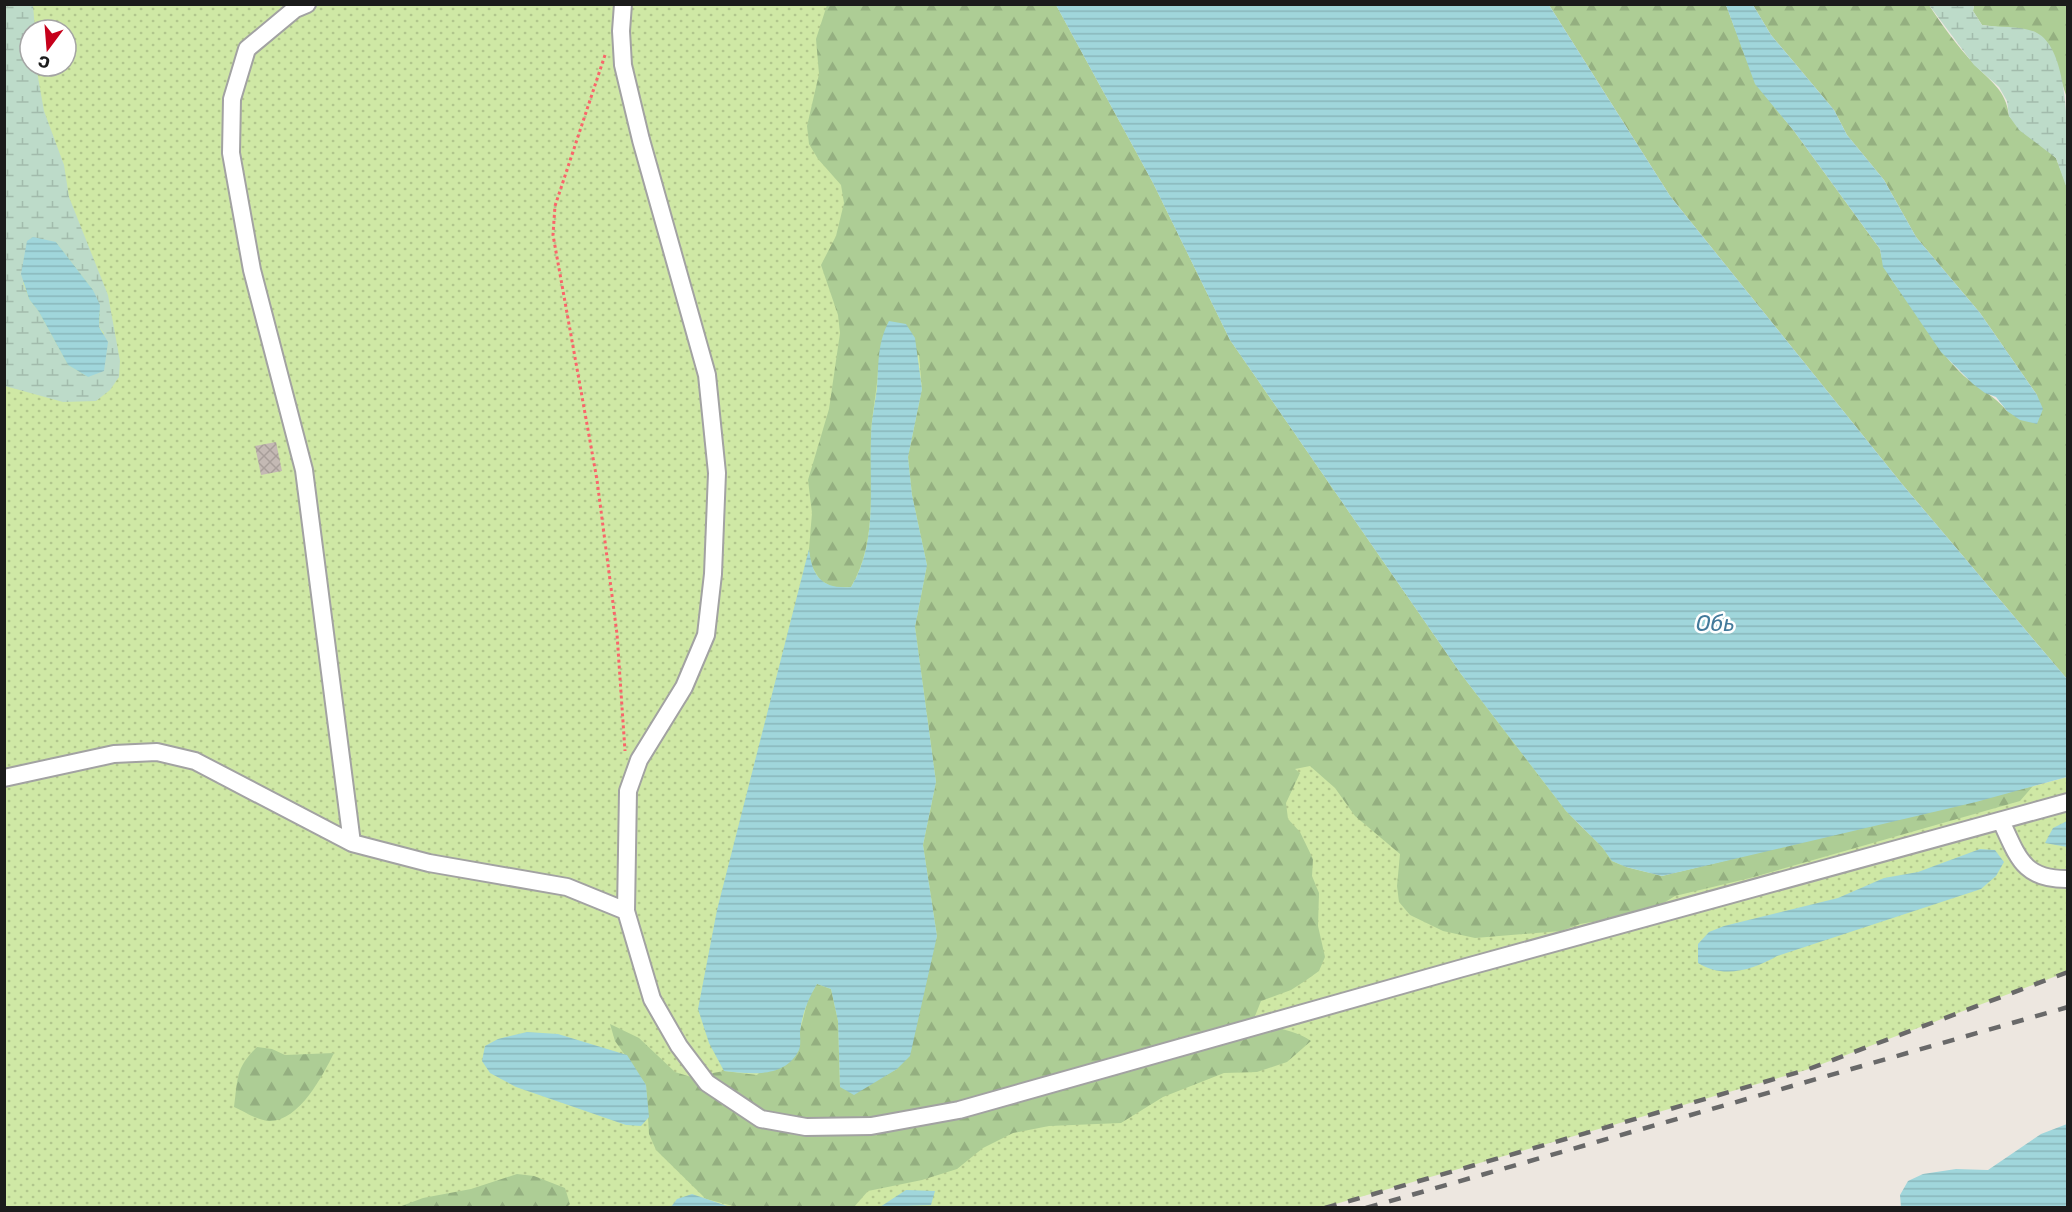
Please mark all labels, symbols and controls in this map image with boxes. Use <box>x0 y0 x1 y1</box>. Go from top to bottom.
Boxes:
north arrow <box>18 18 78 78</box>
text: С <box>36 51 52 73</box>
water label: Обь <box>1696 610 1734 637</box>

